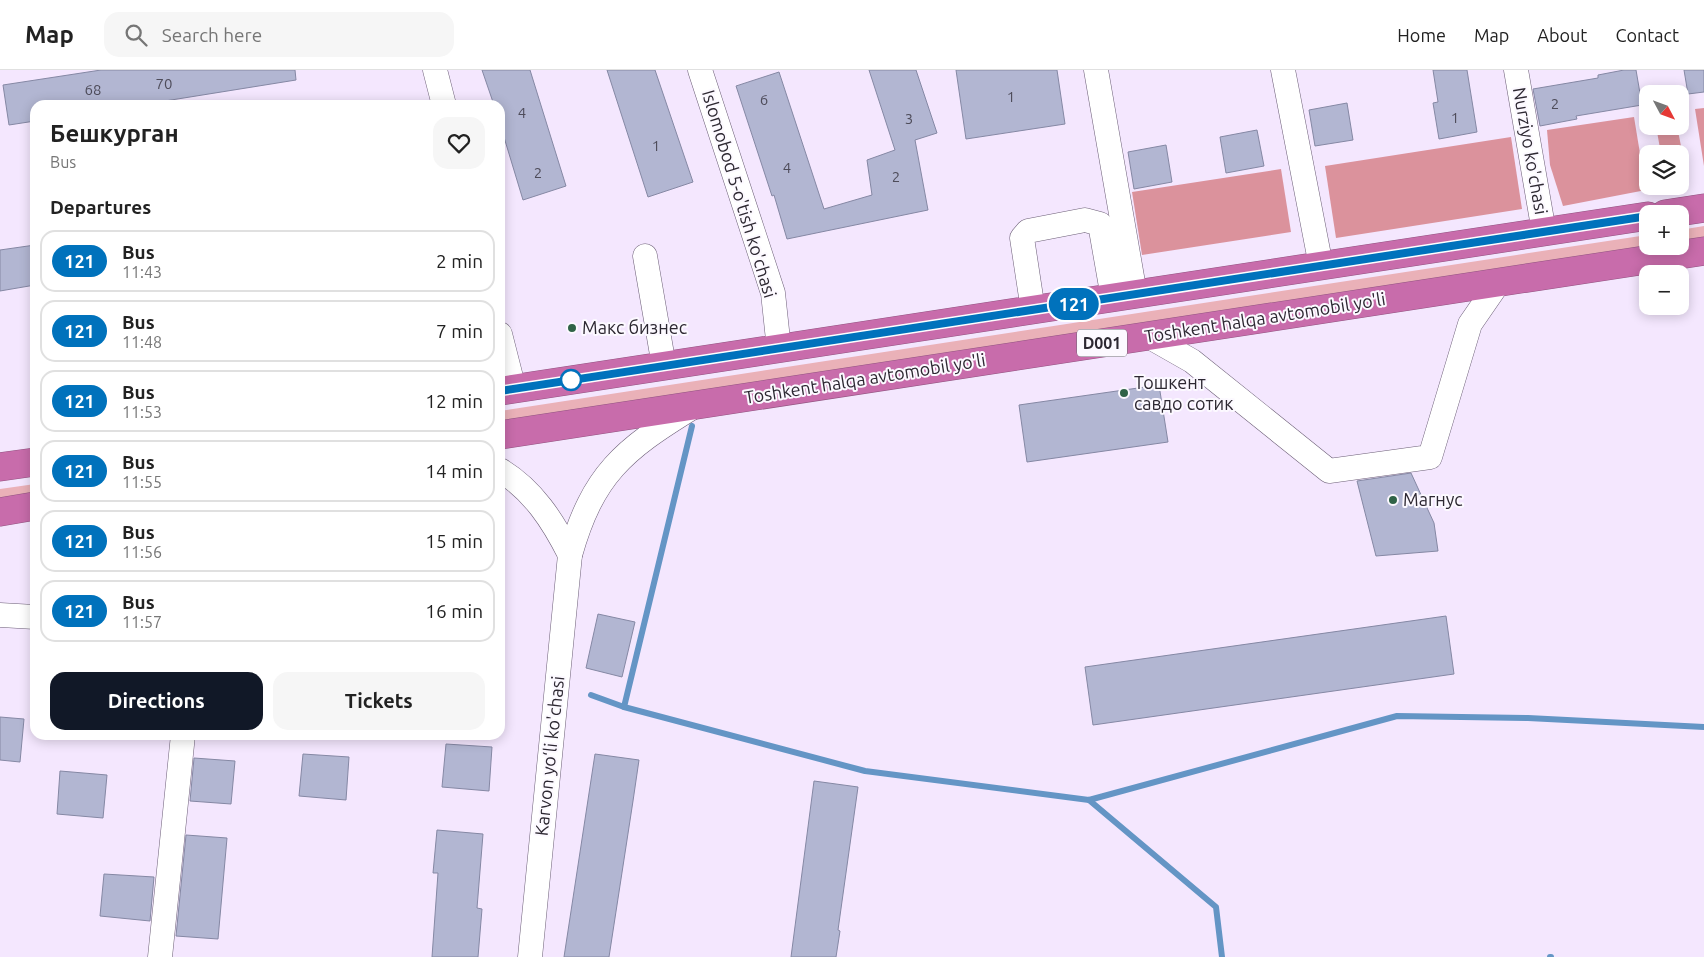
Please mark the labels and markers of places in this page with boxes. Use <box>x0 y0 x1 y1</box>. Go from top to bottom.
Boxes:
place label: Макс бизнес <box>582 317 687 337</box>
marker: Макс бизнес <box>566 322 578 334</box>
unlabelled marker <box>560 369 582 391</box>
place label: Тошкент савдо сотик <box>1134 372 1234 413</box>
marker: Тошкент савдо сотик <box>1118 387 1130 399</box>
place label: Магнус <box>1403 489 1463 509</box>
marker: Магнус <box>1387 494 1399 506</box>

